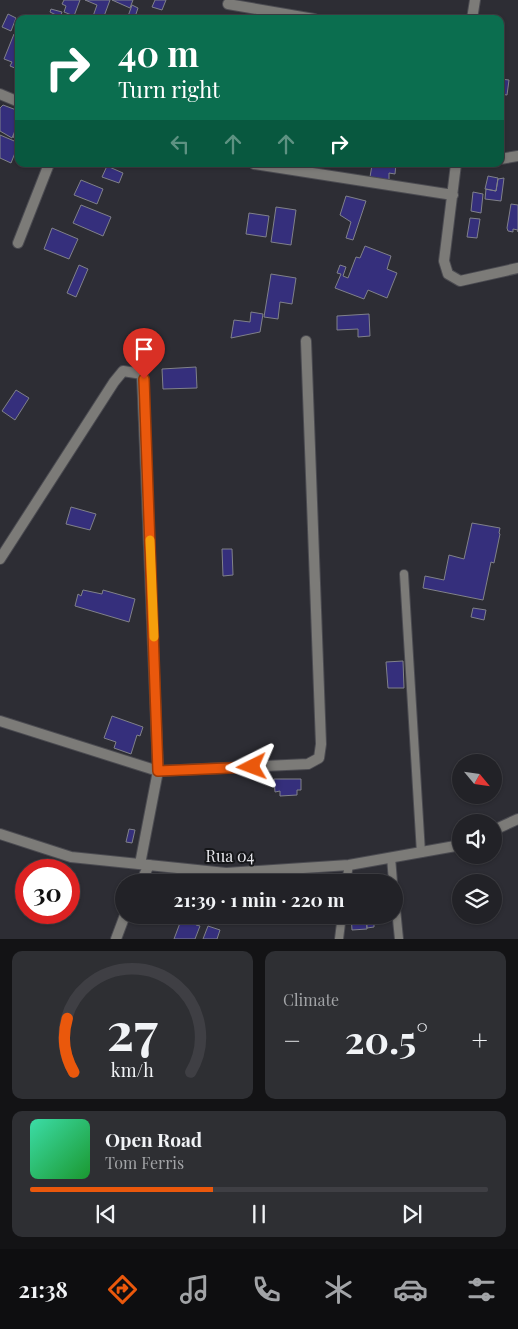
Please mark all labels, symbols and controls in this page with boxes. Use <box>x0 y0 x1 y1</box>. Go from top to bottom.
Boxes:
text: 40 m <box>118 29 199 76</box>
icon: right <box>35 35 100 100</box>
text: Turn right <box>118 74 220 104</box>
icon: left <box>166 130 194 158</box>
icon: ahead <box>219 130 247 158</box>
icon: ahead <box>272 130 300 158</box>
icon: right <box>325 130 353 158</box>
pin <box>123 328 165 379</box>
icon: arrive <box>130 335 158 363</box>
position arrow <box>225 740 277 792</box>
north arrow <box>452 754 502 804</box>
map controls <box>452 754 502 924</box>
button: sound <box>452 814 502 864</box>
street label: Rua 04 <box>206 845 255 866</box>
speed limit sign: 30 <box>15 859 80 924</box>
button: layers <box>452 874 502 924</box>
text: 21:39 · 1 min · 220 m <box>174 886 344 912</box>
text: Climate <box>283 989 339 1010</box>
text: 27 <box>107 995 158 1064</box>
text: 20.5° <box>345 1013 428 1064</box>
text: − <box>283 1021 301 1058</box>
text: + <box>472 1021 488 1058</box>
text: km/h <box>111 1058 154 1081</box>
text: Open Road <box>105 1126 202 1152</box>
text: Tom Ferris <box>105 1152 184 1173</box>
icon: previous <box>92 1200 120 1228</box>
icon: pause <box>245 1200 273 1228</box>
icon: next <box>398 1200 426 1228</box>
icon: directions <box>105 1272 140 1307</box>
icon: music <box>177 1272 212 1307</box>
icon: phone <box>249 1272 284 1307</box>
icon: climate <box>321 1272 356 1307</box>
icon: car <box>393 1272 428 1307</box>
icon: filters <box>464 1272 499 1307</box>
text: 21:38 <box>18 1274 68 1304</box>

